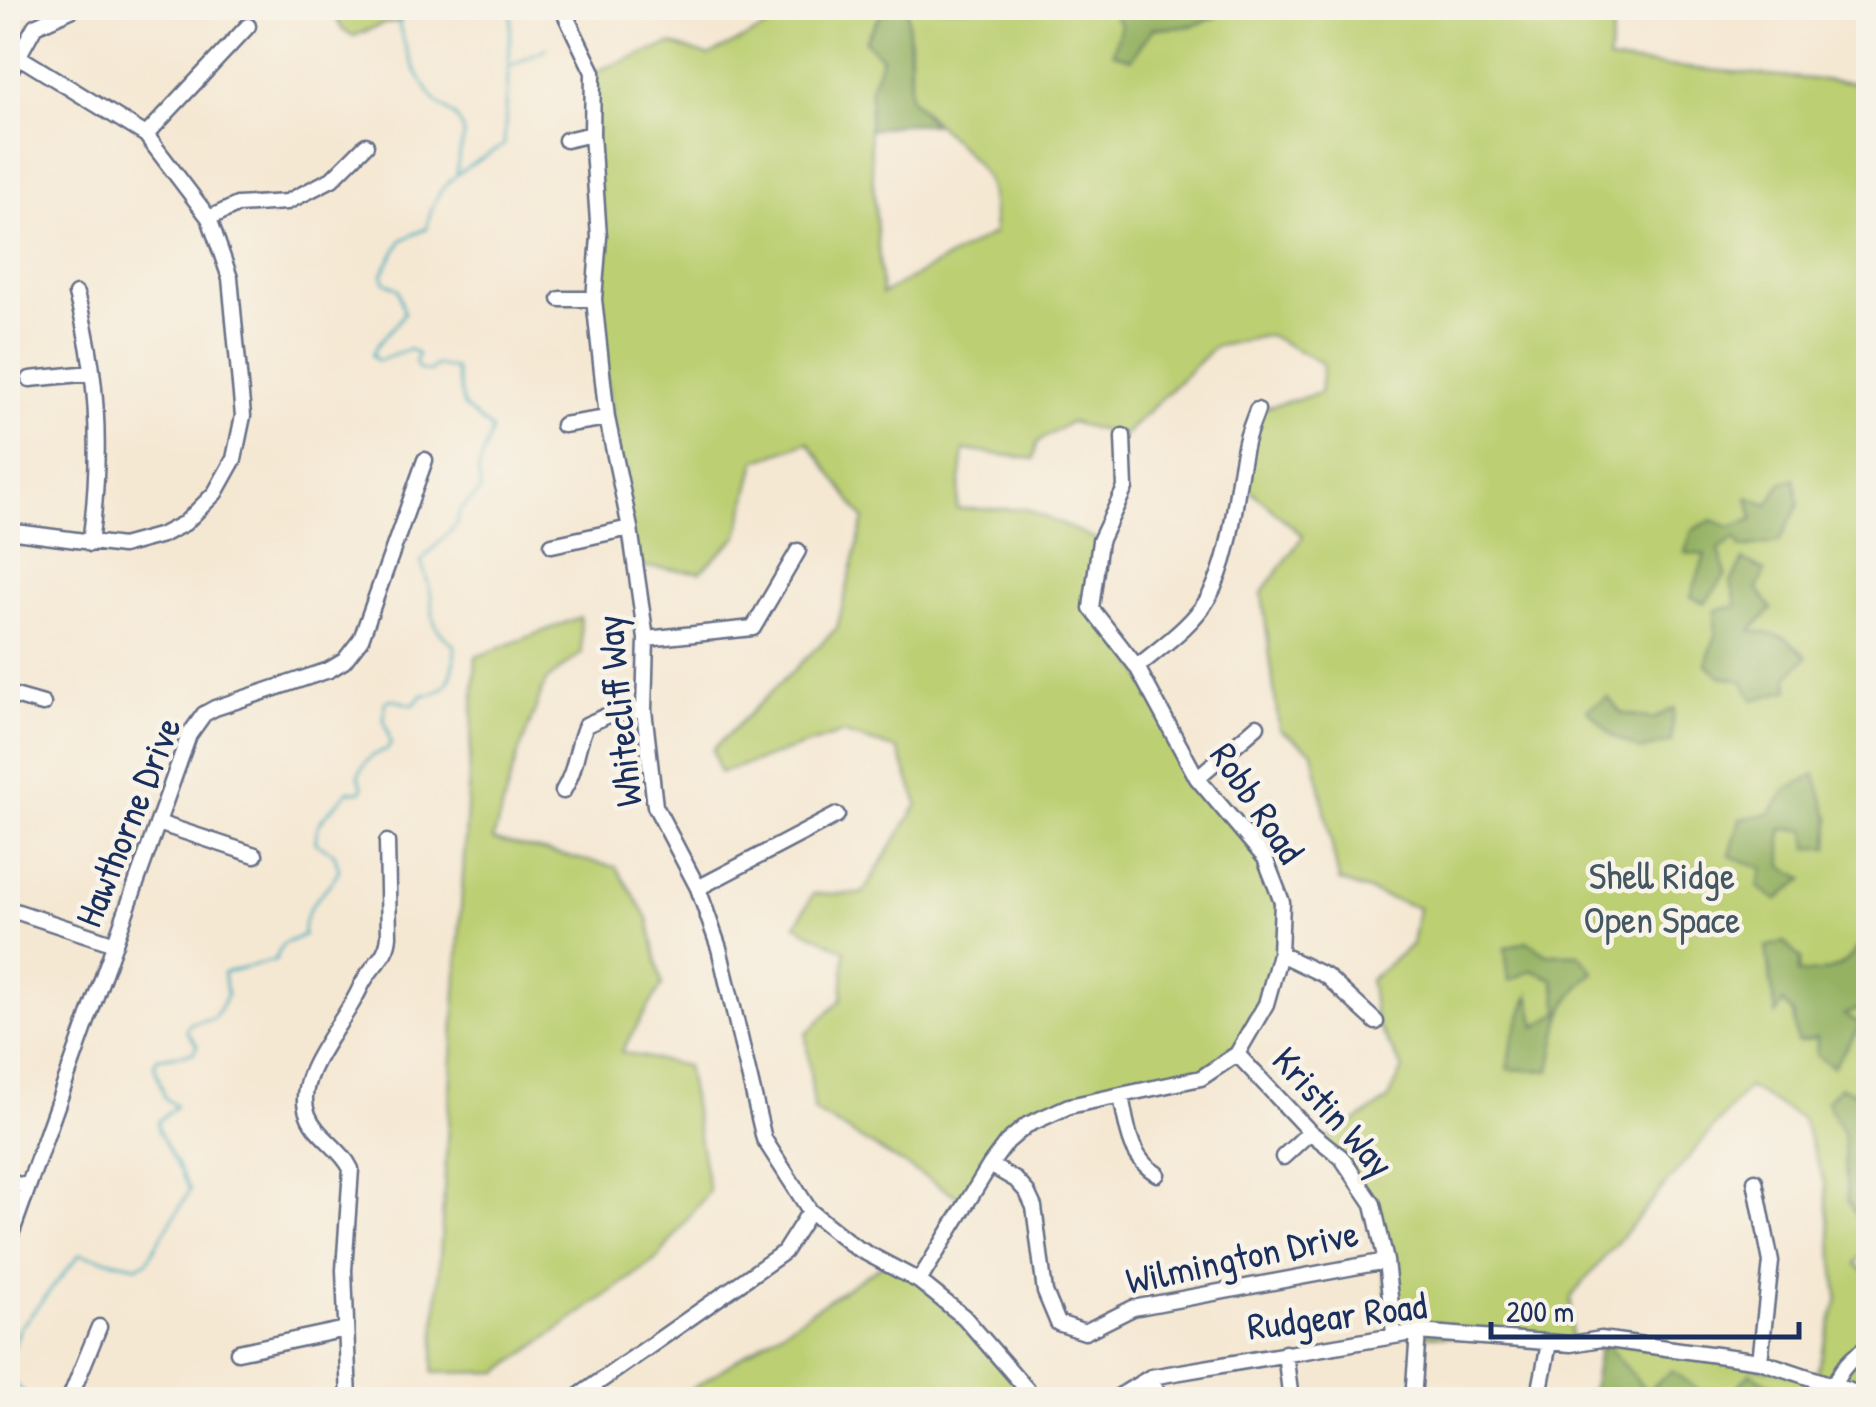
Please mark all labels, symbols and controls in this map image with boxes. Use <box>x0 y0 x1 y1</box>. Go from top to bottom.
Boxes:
street label: Whitecliff Way <box>582 613 654 810</box>
street label: Hawthorne Drive <box>61 709 193 934</box>
street label: Robb Road <box>1199 732 1317 873</box>
park label: Shell Ridge Open Space <box>1584 849 1740 945</box>
street label: Kristin Way <box>1261 1035 1406 1188</box>
street label: Wilmington Drive <box>1121 1206 1363 1306</box>
scale bar <box>1491 1277 1798 1339</box>
street label: Rudgear Road <box>1244 1278 1429 1352</box>
text: 200 m <box>1506 1291 1574 1331</box>

